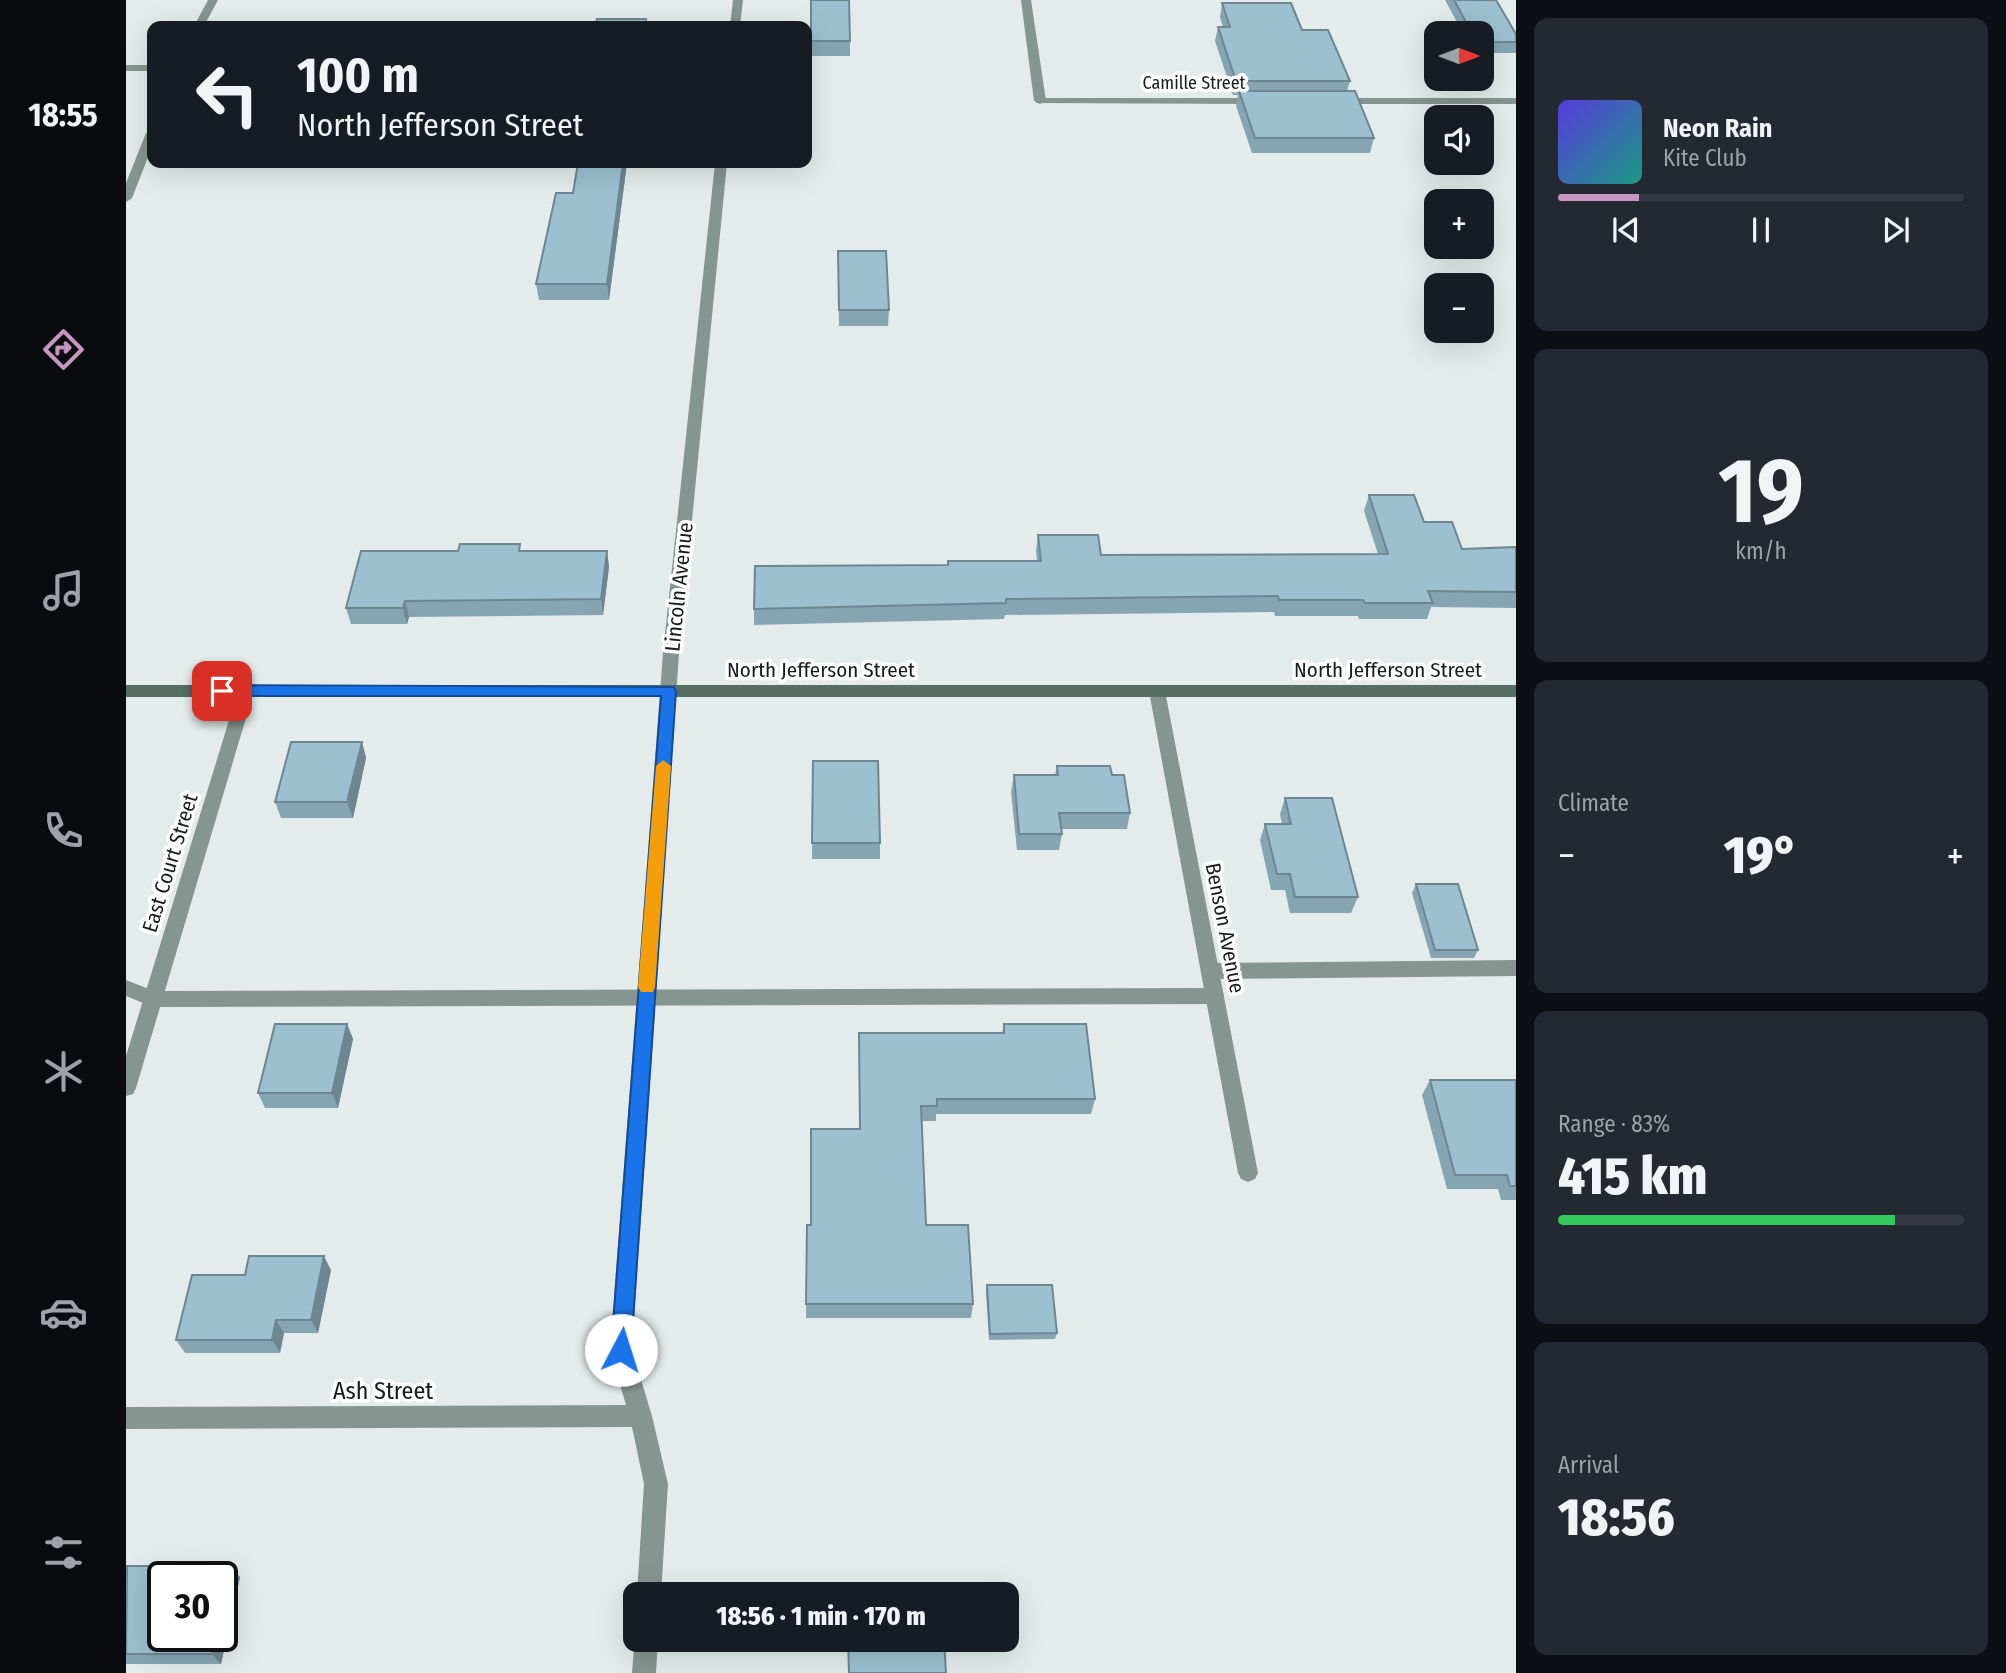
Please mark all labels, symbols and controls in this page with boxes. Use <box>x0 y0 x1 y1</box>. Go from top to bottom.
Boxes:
north arrow <box>1424 21 1494 91</box>
map controls <box>1424 21 1494 343</box>
text: 100 m <box>297 46 419 105</box>
icon: left <box>182 49 273 140</box>
street label: Camille Street <box>1143 72 1246 94</box>
text: 18:55 <box>28 96 98 134</box>
button: sound <box>1424 105 1494 175</box>
text: North Jefferson Street <box>297 106 583 144</box>
text: Neon Rain <box>1663 113 1772 144</box>
text: Kite Club <box>1663 144 1747 172</box>
button: + <box>1424 189 1494 259</box>
icon: previous <box>1607 211 1645 249</box>
icon: pause <box>1742 211 1780 249</box>
icon: next <box>1877 211 1915 249</box>
button: − <box>1424 273 1494 343</box>
icon: directions <box>39 325 88 374</box>
text: 19 <box>1718 437 1804 546</box>
street label: Lincoln Avenue <box>659 521 699 653</box>
text: km/h <box>1735 537 1787 565</box>
icon: music <box>39 566 88 615</box>
street label: North Jefferson Street <box>727 657 915 683</box>
street label: North Jefferson Street <box>1294 657 1482 683</box>
pin <box>192 661 252 721</box>
icon: arrive <box>203 672 241 710</box>
text: Climate <box>1558 789 1629 817</box>
street label: East Court Street <box>137 790 203 935</box>
icon: phone <box>39 806 88 855</box>
text: 19° <box>1724 824 1798 887</box>
text: − <box>1558 833 1575 879</box>
text: + <box>1947 833 1964 879</box>
street label: Benson Avenue <box>1200 861 1250 995</box>
icon: climate <box>39 1047 88 1096</box>
text: Range · 83% <box>1558 1110 1670 1138</box>
text: 415 km <box>1558 1145 1707 1208</box>
icon: car <box>39 1288 88 1337</box>
position arrow <box>584 1313 658 1387</box>
street label: Ash Street <box>333 1377 433 1405</box>
text: Arrival <box>1558 1451 1619 1479</box>
text: 18:56 <box>1558 1486 1675 1549</box>
icon: filters <box>39 1528 88 1577</box>
speed limit sign: 30 <box>147 1561 238 1652</box>
text: 18:56 · 1 min · 170 m <box>716 1601 926 1632</box>

